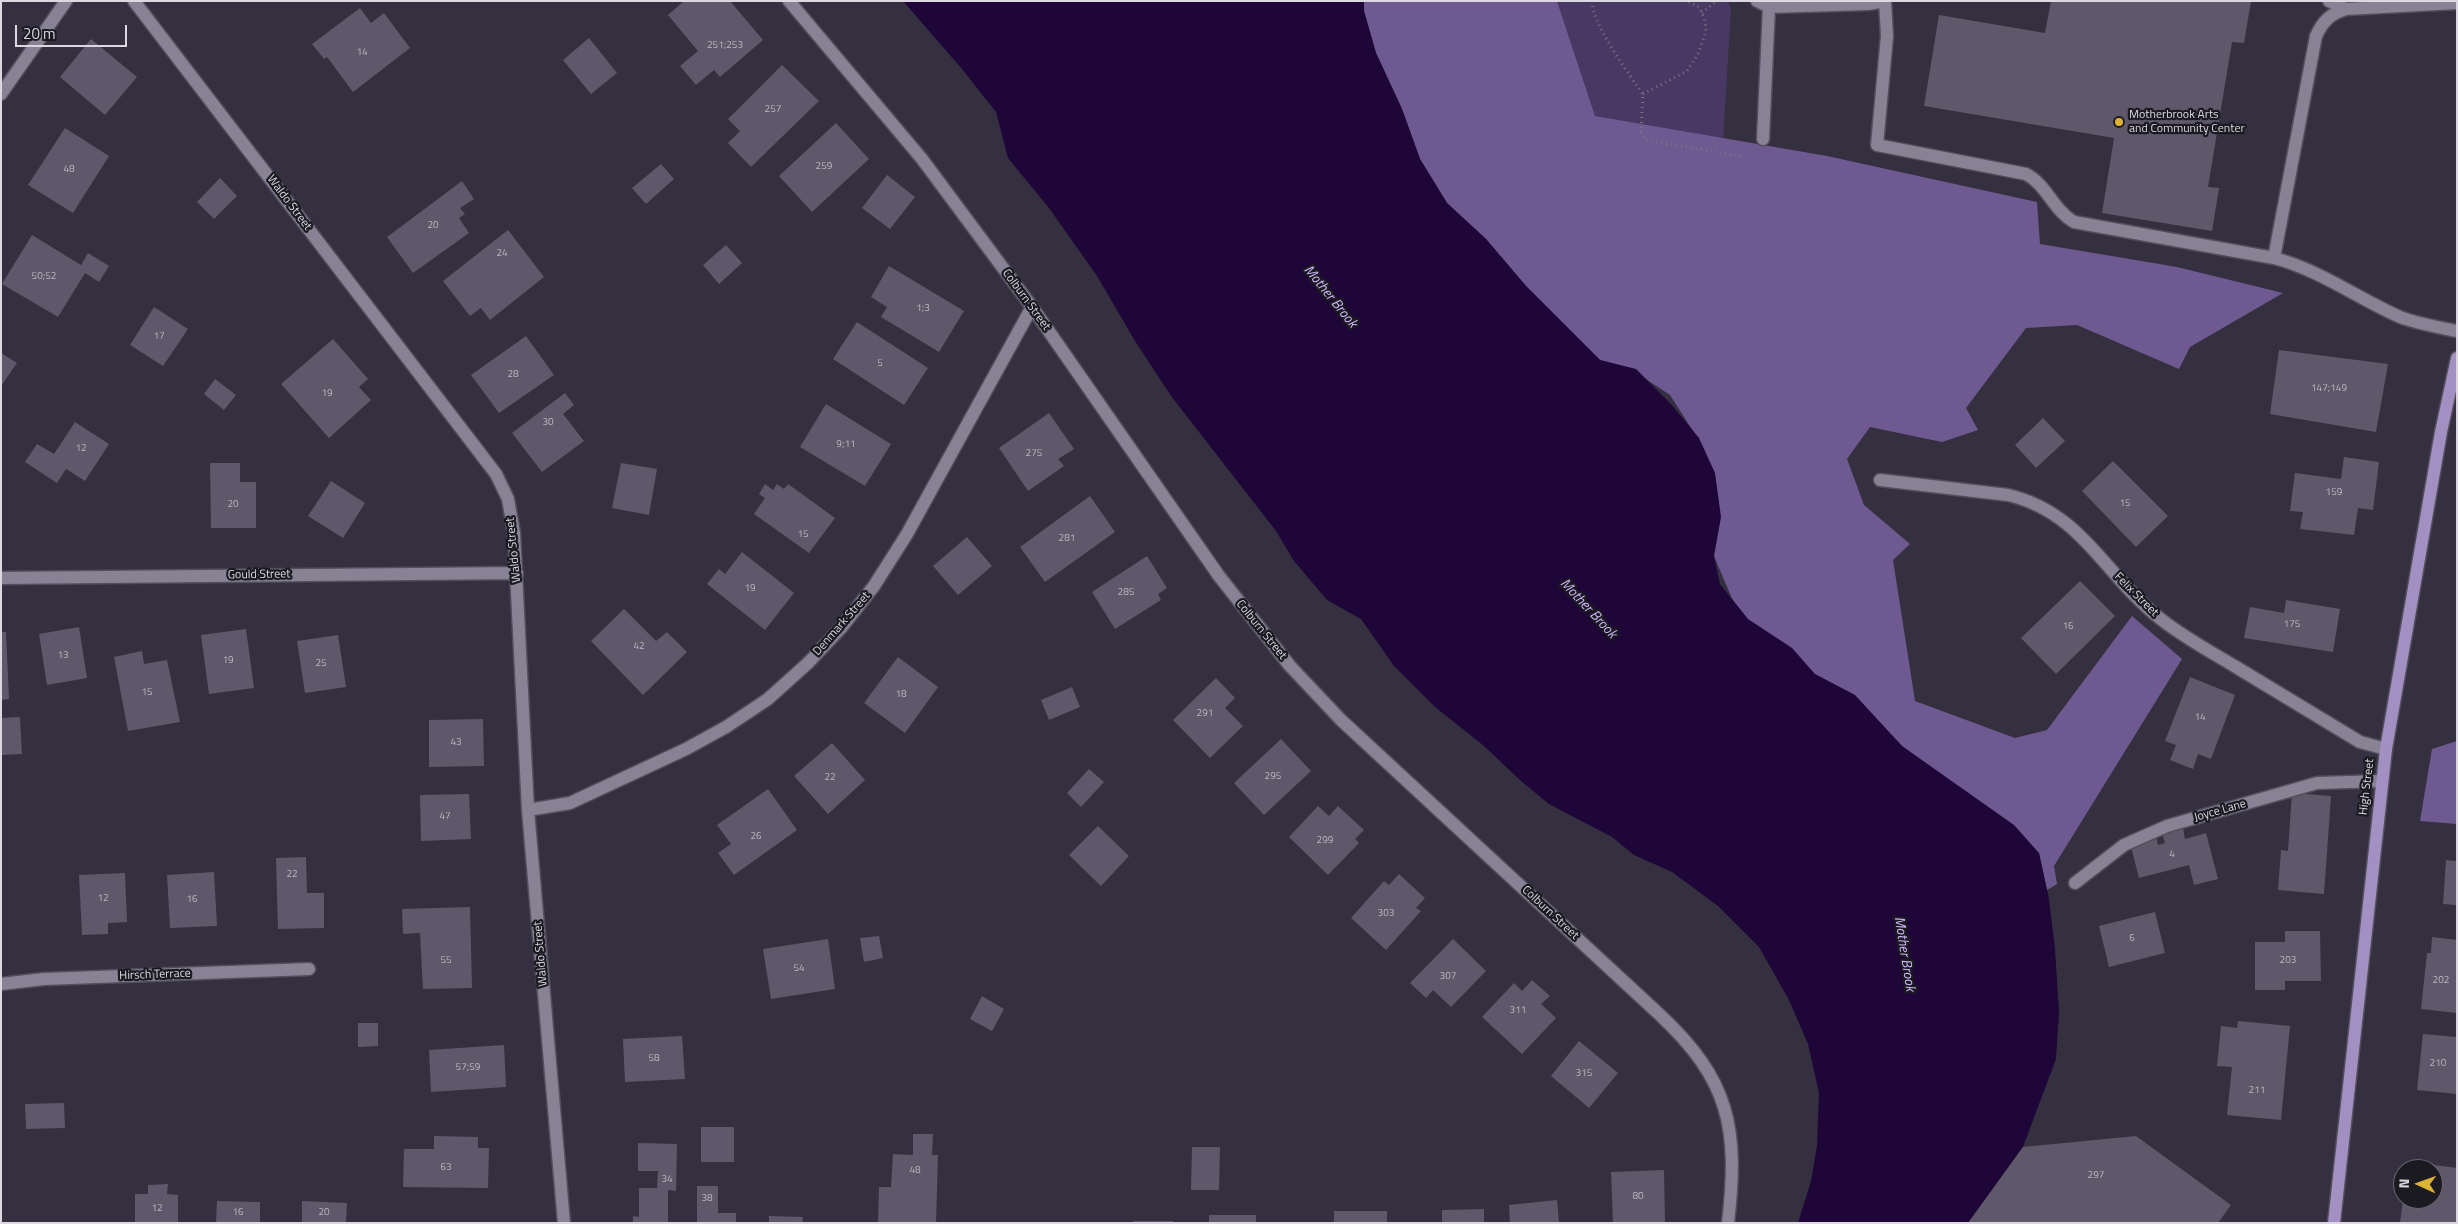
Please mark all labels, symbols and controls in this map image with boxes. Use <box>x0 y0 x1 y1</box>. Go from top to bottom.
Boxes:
scale bar <box>18 15 130 47</box>
text: 20 m <box>23 22 56 45</box>
house number: 251;253 <box>707 40 743 52</box>
house number: 14 <box>356 47 368 59</box>
house number: 257 <box>765 104 781 116</box>
place label: Motherbrook Arts and Community Center <box>2129 108 2245 136</box>
marker: Motherbrook Arts and Community Center <box>2113 116 2125 128</box>
house number: 259 <box>816 161 832 173</box>
house number: 48 <box>63 164 75 176</box>
street label: Waldo Street <box>264 173 314 233</box>
house number: 20 <box>427 220 439 232</box>
house number: 24 <box>496 248 508 260</box>
water label: Mother Brook <box>1300 262 1360 332</box>
street label: Colburn Street <box>999 266 1053 334</box>
house number: 50;52 <box>32 271 56 283</box>
house number: 1;3 <box>916 303 930 315</box>
house number: 17 <box>153 331 165 343</box>
house number: 5 <box>877 358 883 370</box>
house number: 28 <box>507 369 519 381</box>
house number: 147;149 <box>2311 383 2347 395</box>
house number: 19 <box>321 388 333 400</box>
house number: 30 <box>542 417 554 429</box>
house number: 9;11 <box>836 439 856 451</box>
house number: 12 <box>75 443 87 455</box>
house number: 275 <box>1026 448 1042 460</box>
house number: 159 <box>2326 487 2342 499</box>
house number: 15 <box>2119 498 2131 510</box>
house number: 20 <box>227 499 239 511</box>
street label: Waldo Street <box>503 517 525 583</box>
house number: 15 <box>797 529 809 541</box>
house number: 281 <box>1059 533 1075 545</box>
street label: Gould Street <box>227 567 291 583</box>
street label: Felix Street <box>2111 570 2161 620</box>
water label: Mother Brook <box>1556 576 1620 642</box>
house number: 19 <box>744 583 756 595</box>
house number: 285 <box>1118 587 1134 599</box>
street label: Denmark Street <box>810 589 874 659</box>
street label: Colburn Street <box>1233 597 1289 663</box>
house number: 175 <box>2284 619 2300 631</box>
house number: 16 <box>2062 621 2074 633</box>
house number: 42 <box>633 641 645 653</box>
house number: 13 <box>57 650 69 662</box>
house number: 19 <box>222 655 234 667</box>
house number: 25 <box>315 658 327 670</box>
house number: 15 <box>141 687 153 699</box>
house number: 18 <box>895 689 907 701</box>
house number: 291 <box>1197 708 1213 720</box>
house number: 14 <box>2194 712 2206 724</box>
house number: 43 <box>450 737 462 749</box>
street label: High Street <box>2356 758 2378 816</box>
house number: 295 <box>1265 771 1281 783</box>
house number: 22 <box>824 772 836 784</box>
street label: Joyce Lane <box>2192 797 2248 825</box>
house number: 47 <box>439 811 451 823</box>
house number: 26 <box>750 831 762 843</box>
house number: 299 <box>1317 835 1333 847</box>
house number: 4 <box>2169 849 2175 861</box>
house number: 22 <box>286 869 298 881</box>
street label: Colburn Street <box>1519 883 1581 943</box>
house number: 12 <box>97 893 109 905</box>
house number: 16 <box>186 894 198 906</box>
house number: 303 <box>1378 908 1394 920</box>
water label: Mother Brook <box>1890 915 1918 993</box>
street label: Waldo Street <box>531 921 551 987</box>
house number: 6 <box>2129 933 2135 945</box>
house number: 55 <box>440 955 452 967</box>
house number: 203 <box>2280 955 2296 967</box>
house number: 54 <box>793 963 805 975</box>
street label: Hirsch Terrace <box>119 967 191 983</box>
house number: 307 <box>1440 971 1456 983</box>
house number: 202 <box>2433 975 2449 987</box>
house number: 311 <box>1510 1005 1526 1017</box>
house number: 58 <box>648 1053 660 1065</box>
house number: 210 <box>2430 1058 2446 1070</box>
house number: 57;59 <box>456 1062 480 1074</box>
house number: 315 <box>1576 1068 1592 1080</box>
house number: 211 <box>2249 1085 2265 1097</box>
north arrow <box>2393 1159 2443 1209</box>
house number: 63 <box>440 1162 452 1174</box>
house number: 48 <box>909 1165 921 1177</box>
house number: 297 <box>2088 1170 2104 1182</box>
house number: 34 <box>661 1174 673 1186</box>
text: N <box>2393 1178 2414 1189</box>
house number: 80 <box>1632 1191 1644 1203</box>
house number: 38 <box>701 1193 713 1205</box>
house number: 12 <box>151 1203 163 1215</box>
house number: 16 <box>232 1207 244 1219</box>
house number: 20 <box>318 1207 330 1219</box>

